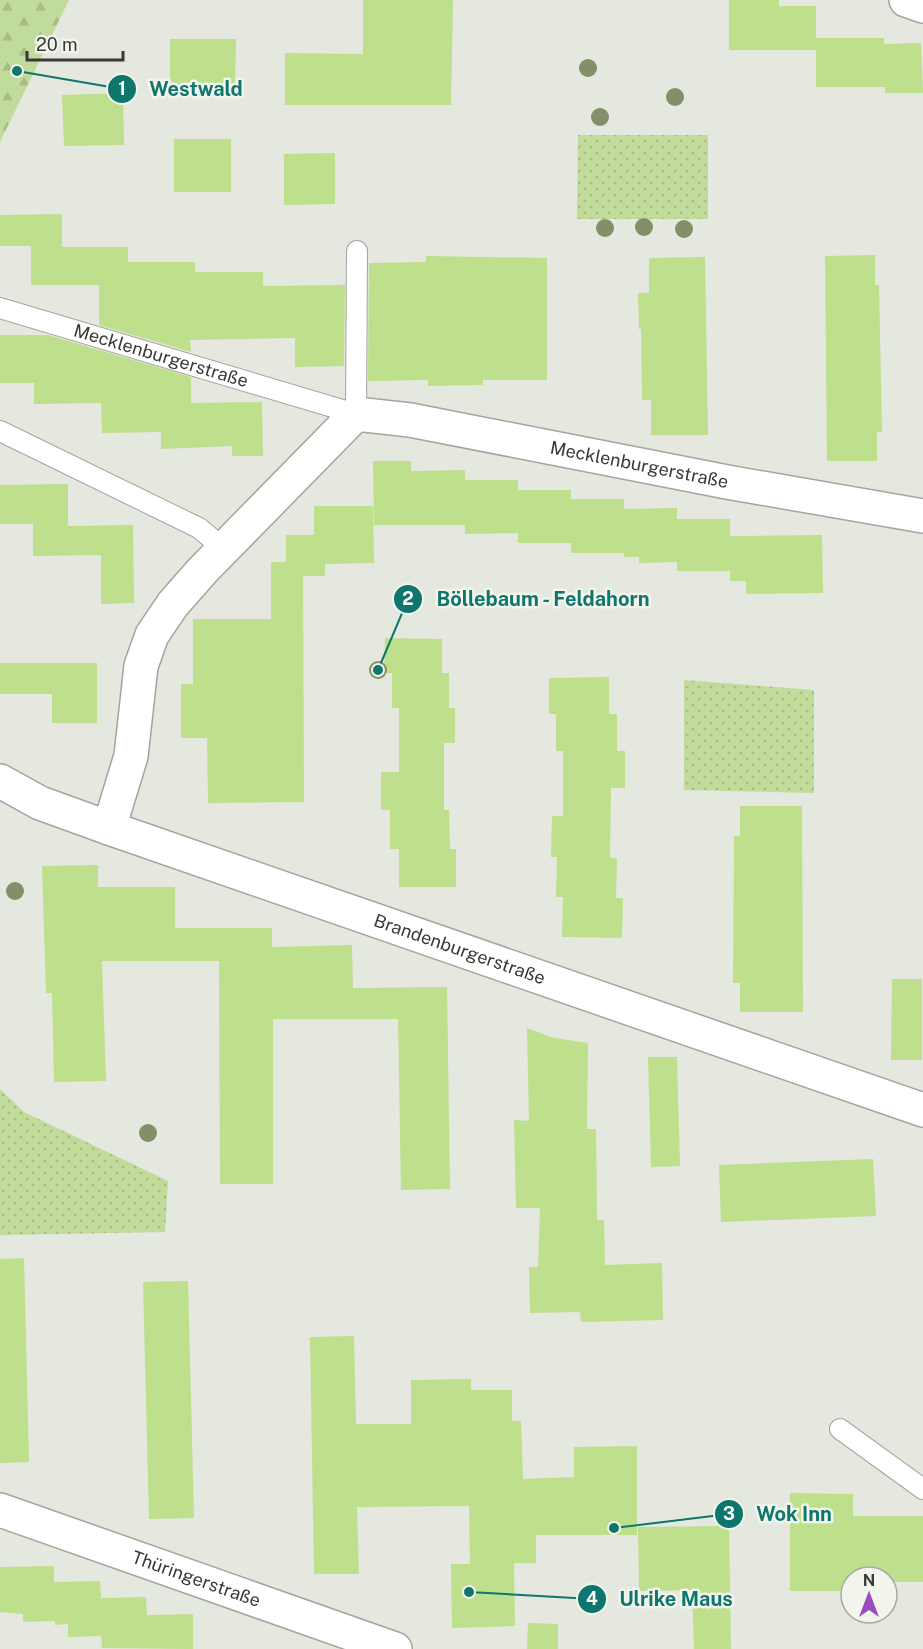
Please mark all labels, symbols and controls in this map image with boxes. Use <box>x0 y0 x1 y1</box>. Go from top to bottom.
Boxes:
scale bar <box>27 24 123 62</box>
text: 20 m <box>36 34 78 55</box>
callout: Westwald <box>107 70 254 108</box>
text: Westwald <box>149 77 243 101</box>
text: 1 <box>118 78 126 99</box>
street label: Mecklenburgerstraße <box>71 320 251 391</box>
street label: Mecklenburgerstraße <box>549 437 730 492</box>
callout: Böllebaum - Feldahorn <box>393 580 662 618</box>
text: Böllebaum - Feldahorn <box>436 587 650 611</box>
text: 2 <box>402 588 414 609</box>
street label: Brandenburgerstraße <box>371 910 548 988</box>
callout: Wok Inn <box>714 1495 844 1533</box>
text: Wok Inn <box>756 1502 832 1526</box>
text: 3 <box>723 1503 735 1524</box>
street label: Thüringerstraße <box>129 1546 264 1611</box>
north arrow <box>839 1565 899 1625</box>
text: N <box>863 1571 875 1590</box>
callout: Ulrike Maus <box>577 1580 744 1618</box>
text: Ulrike Maus <box>619 1587 733 1611</box>
text: 4 <box>586 1588 598 1609</box>

